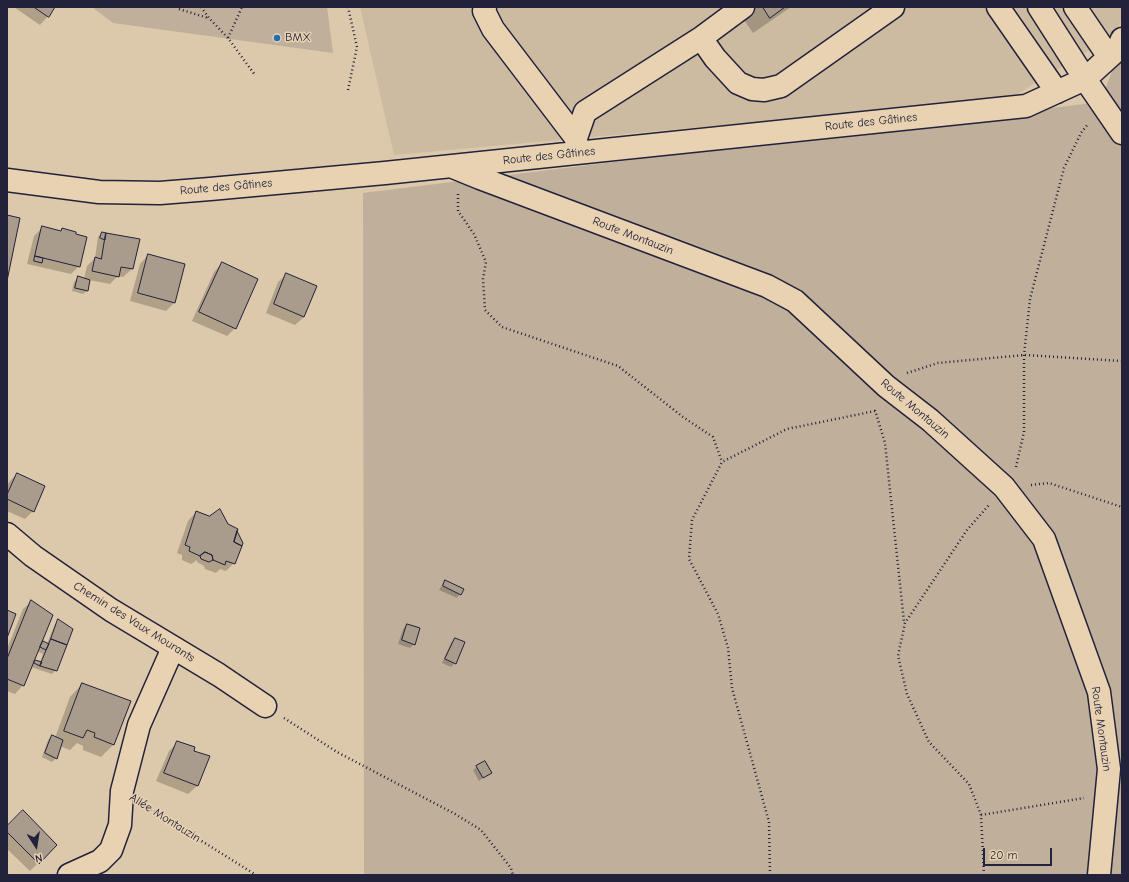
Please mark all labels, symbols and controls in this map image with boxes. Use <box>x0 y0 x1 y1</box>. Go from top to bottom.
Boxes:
place label: BMX <box>285 31 311 45</box>
marker: BMX <box>272 33 282 43</box>
street label: Route des Gâtines <box>824 110 918 134</box>
street label: Route des Gâtines <box>502 144 596 168</box>
street label: Route des Gâtines <box>179 176 273 198</box>
street label: Route Montauzin <box>590 214 676 258</box>
street label: Route Montauzin <box>878 376 952 442</box>
street label: Chemin des Vaux Mourants <box>71 579 197 665</box>
street label: Route Montauzin <box>1088 686 1114 772</box>
street label: Allée Montauzin <box>127 790 203 846</box>
north arrow <box>16 826 56 866</box>
scale bar <box>985 840 1054 866</box>
text: 20 m <box>990 848 1018 862</box>
text: N <box>34 851 43 865</box>

